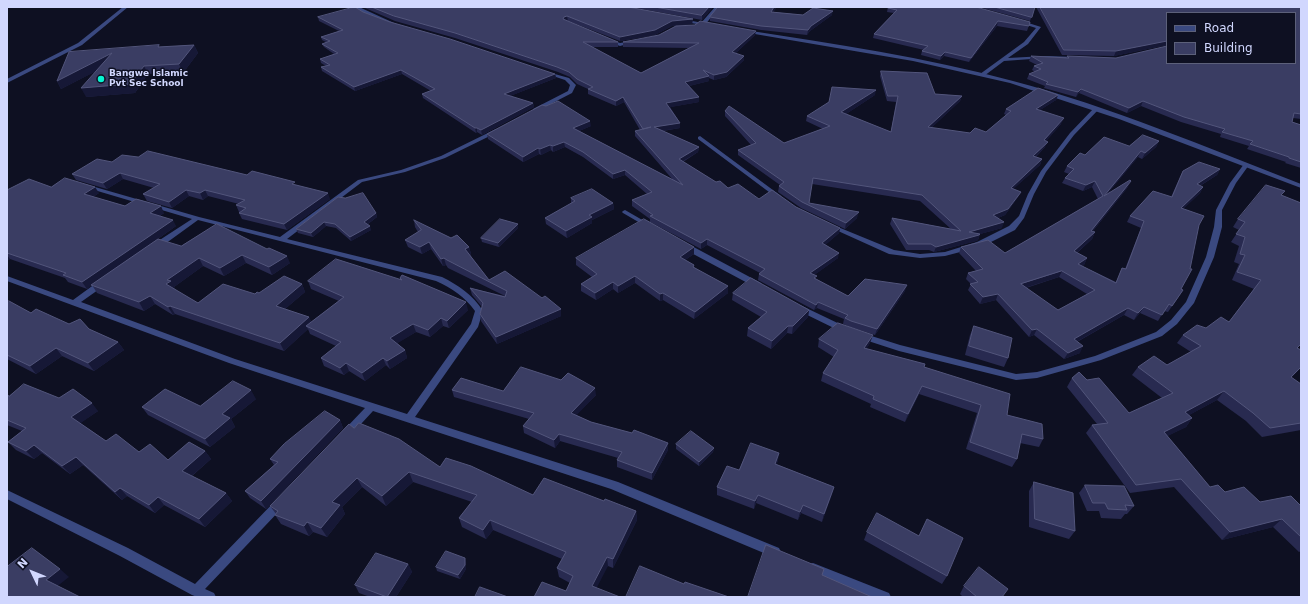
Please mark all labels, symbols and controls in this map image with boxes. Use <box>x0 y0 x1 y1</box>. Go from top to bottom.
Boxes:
legend <box>1166 12 1296 64</box>
text: Road <box>1204 21 1234 35</box>
text: Building <box>1204 41 1253 55</box>
place label: Bangwe Islamic Pvt Sec School <box>109 69 188 90</box>
marker: Bangwe Islamic Pvt Sec School <box>96 74 106 84</box>
north arrow <box>12 552 52 592</box>
text: N <box>15 556 31 571</box>

